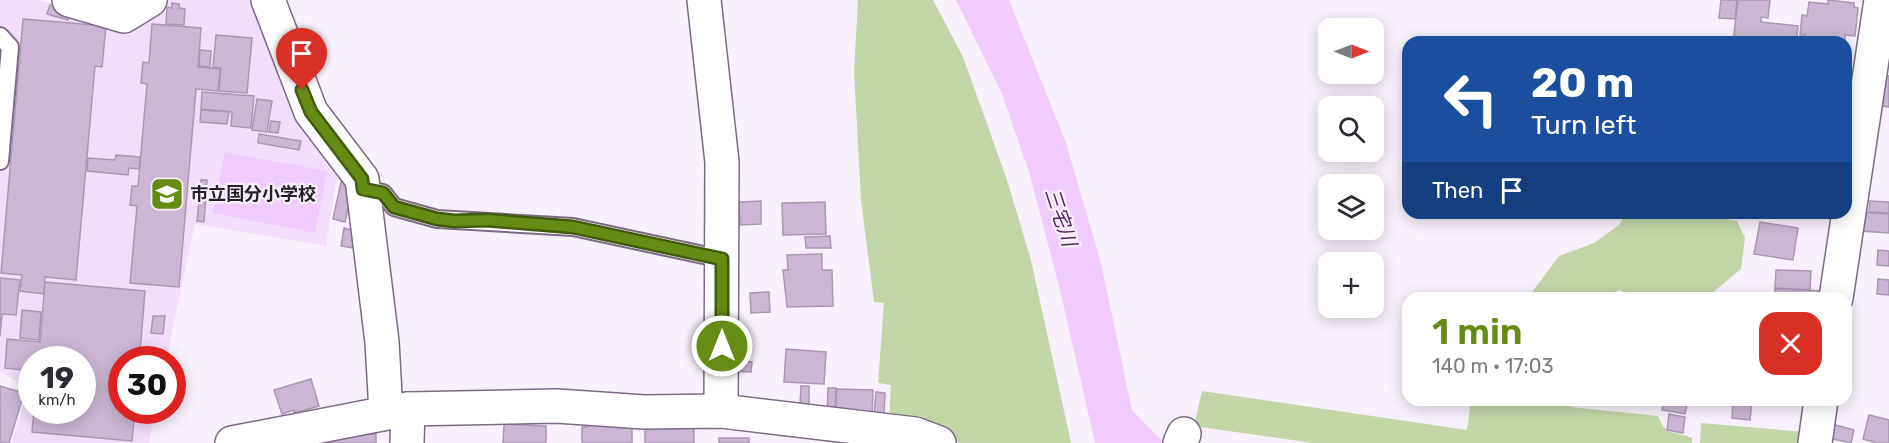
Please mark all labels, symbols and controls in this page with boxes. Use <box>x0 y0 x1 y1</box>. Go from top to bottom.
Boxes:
north arrow <box>1318 18 1384 84</box>
map controls <box>1318 18 1384 318</box>
pin <box>276 28 327 90</box>
icon: arrive <box>285 37 318 70</box>
text: 20 m <box>1531 58 1634 108</box>
icon: left <box>1432 60 1510 138</box>
button: search <box>1318 96 1384 162</box>
text: Turn left <box>1531 109 1636 141</box>
button: layers <box>1318 174 1384 240</box>
icon: arrive <box>1495 174 1528 207</box>
school or university icon: 市立国分小学校 <box>149 176 185 212</box>
text: Then <box>1432 177 1483 204</box>
place label: 市立国分小学校 <box>190 183 316 205</box>
water label: 三宅川 <box>1040 185 1082 251</box>
button: + <box>1318 252 1384 318</box>
text: 1 min <box>1432 310 1523 353</box>
button: close <box>1759 312 1822 375</box>
position arrow <box>690 314 754 378</box>
speed limit sign: 30 <box>108 346 186 424</box>
text: 140 m · 17:03 <box>1432 354 1553 378</box>
text: 19 <box>40 360 74 396</box>
text: km/h <box>38 391 76 409</box>

